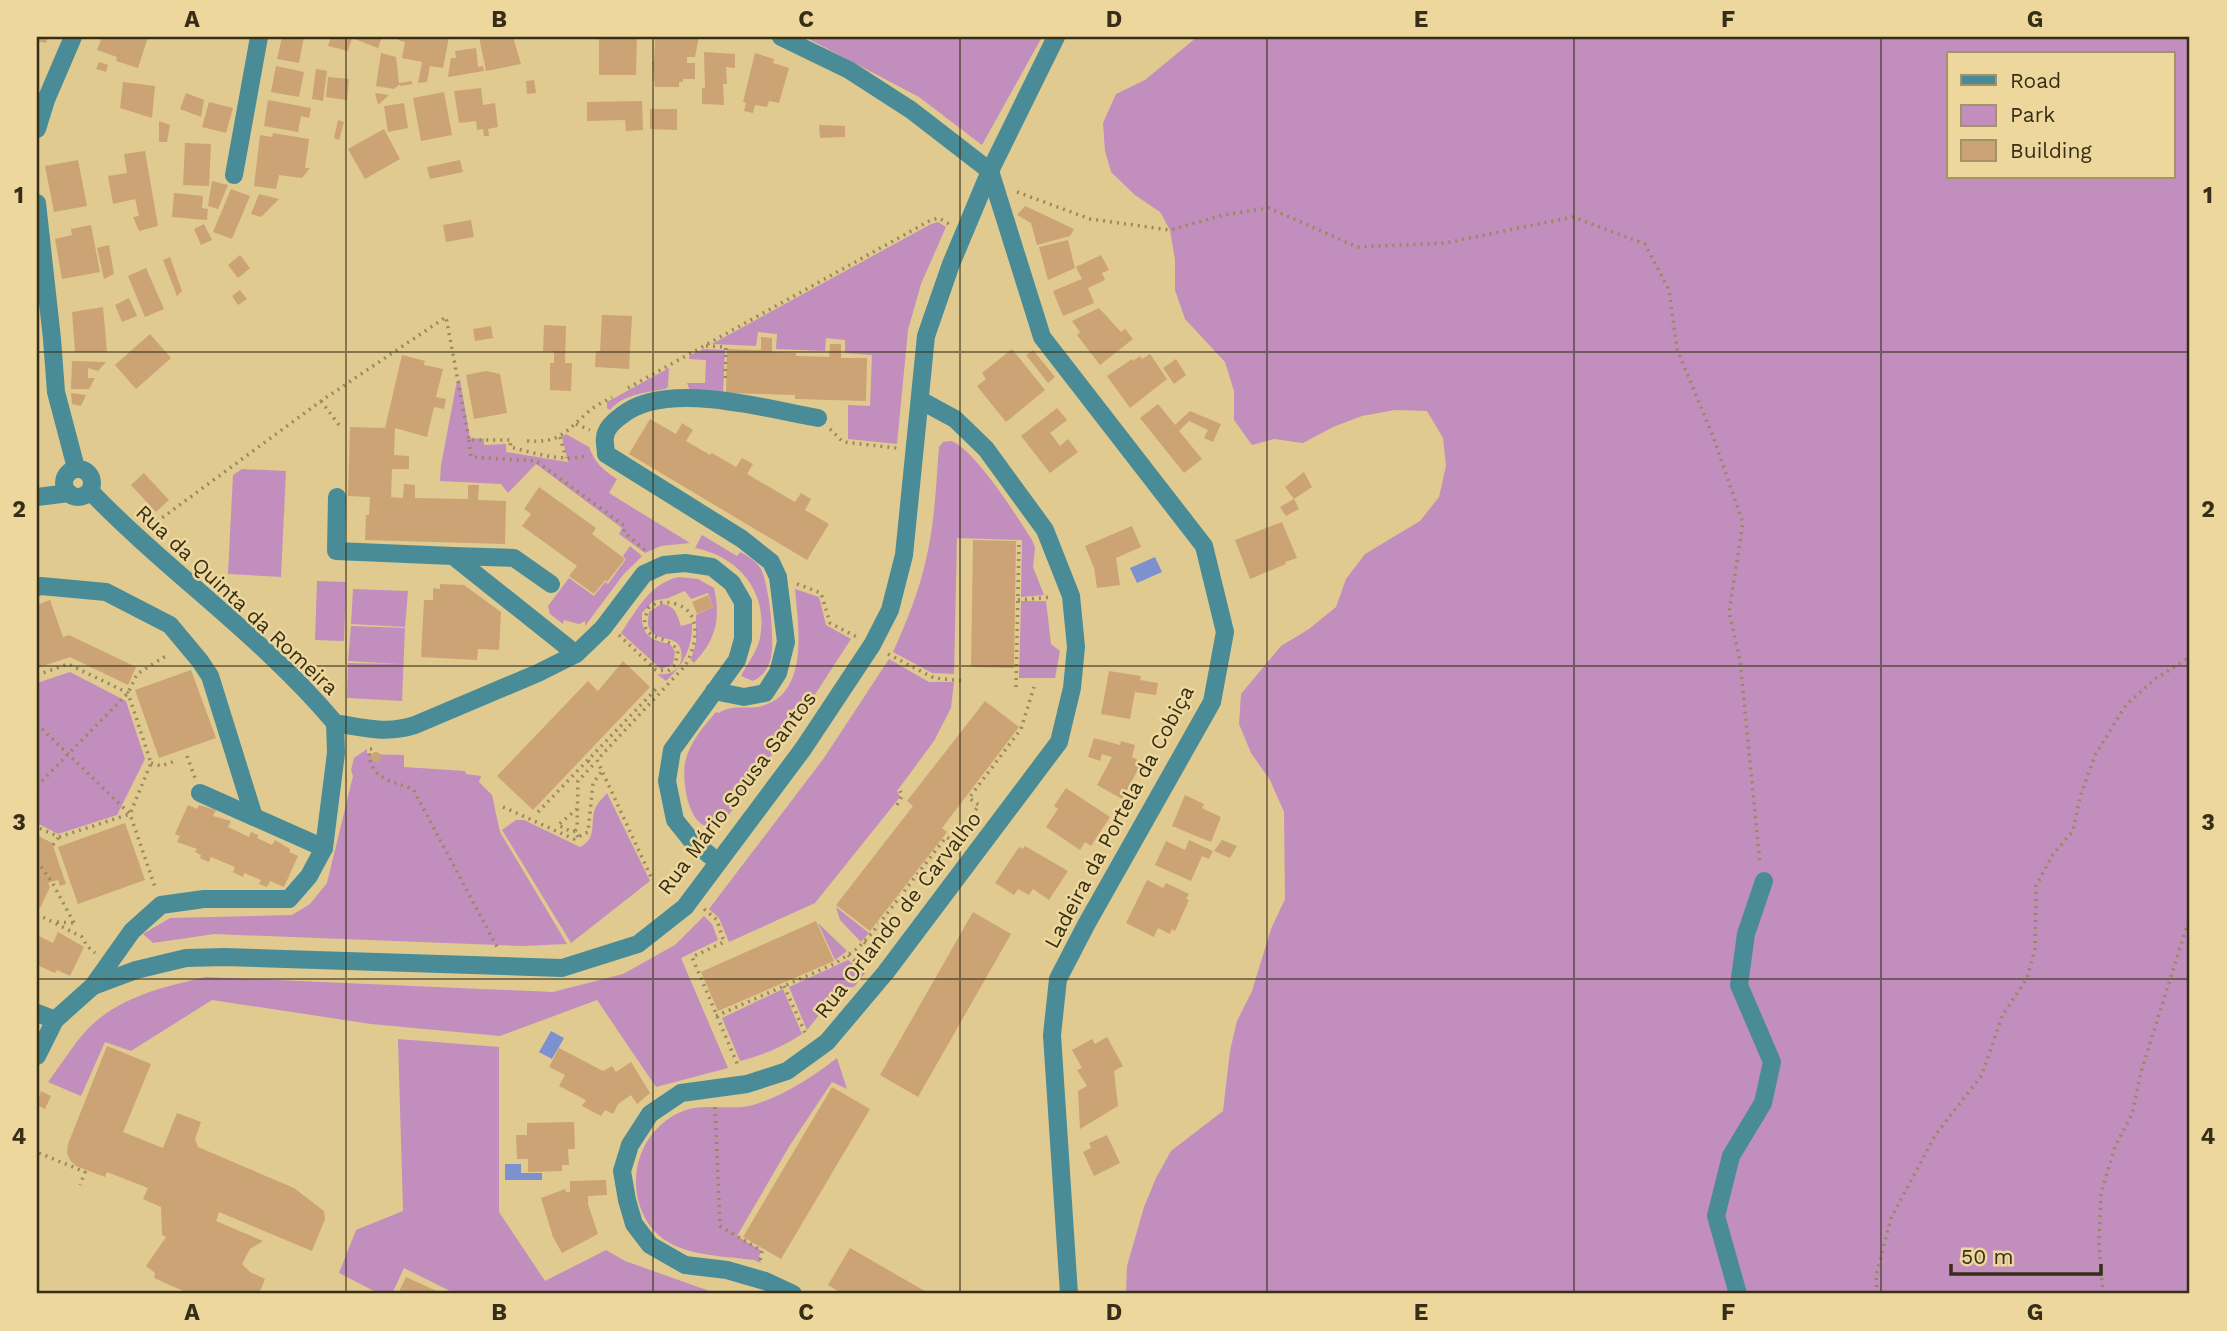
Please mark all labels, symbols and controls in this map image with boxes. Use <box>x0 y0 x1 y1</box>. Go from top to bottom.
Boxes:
text: A <box>184 6 200 33</box>
text: B <box>491 6 507 33</box>
text: C <box>798 6 814 33</box>
text: D <box>1106 6 1122 33</box>
text: E <box>1414 6 1428 33</box>
text: F <box>1721 6 1735 33</box>
text: G <box>2027 6 2043 33</box>
legend <box>1947 52 2174 178</box>
text: Road <box>2010 68 2061 93</box>
text: Park <box>2010 102 2055 127</box>
text: Building <box>2010 138 2092 163</box>
text: 1 <box>14 182 24 209</box>
text: 1 <box>2203 182 2213 209</box>
text: 2 <box>12 496 26 523</box>
text: 2 <box>2201 496 2215 523</box>
street label: Rua da Quinta da Romeira <box>131 499 344 700</box>
street label: Ladeira da Portela da Cobiça <box>1038 681 1199 952</box>
street label: Rua Mário Sousa Santos <box>652 686 821 899</box>
street label: Rua Orlando de Carvalho <box>809 806 986 1023</box>
text: 3 <box>12 809 26 836</box>
text: 3 <box>2201 809 2215 836</box>
text: 4 <box>12 1123 27 1150</box>
text: 4 <box>2201 1123 2216 1150</box>
scale bar <box>1951 1233 2101 1277</box>
text: 50 m <box>1961 1244 2013 1269</box>
text: A <box>184 1299 200 1326</box>
text: B <box>491 1299 507 1326</box>
text: C <box>798 1299 814 1326</box>
text: D <box>1106 1299 1122 1326</box>
text: E <box>1414 1299 1428 1326</box>
text: F <box>1721 1299 1735 1326</box>
text: G <box>2027 1299 2043 1326</box>

